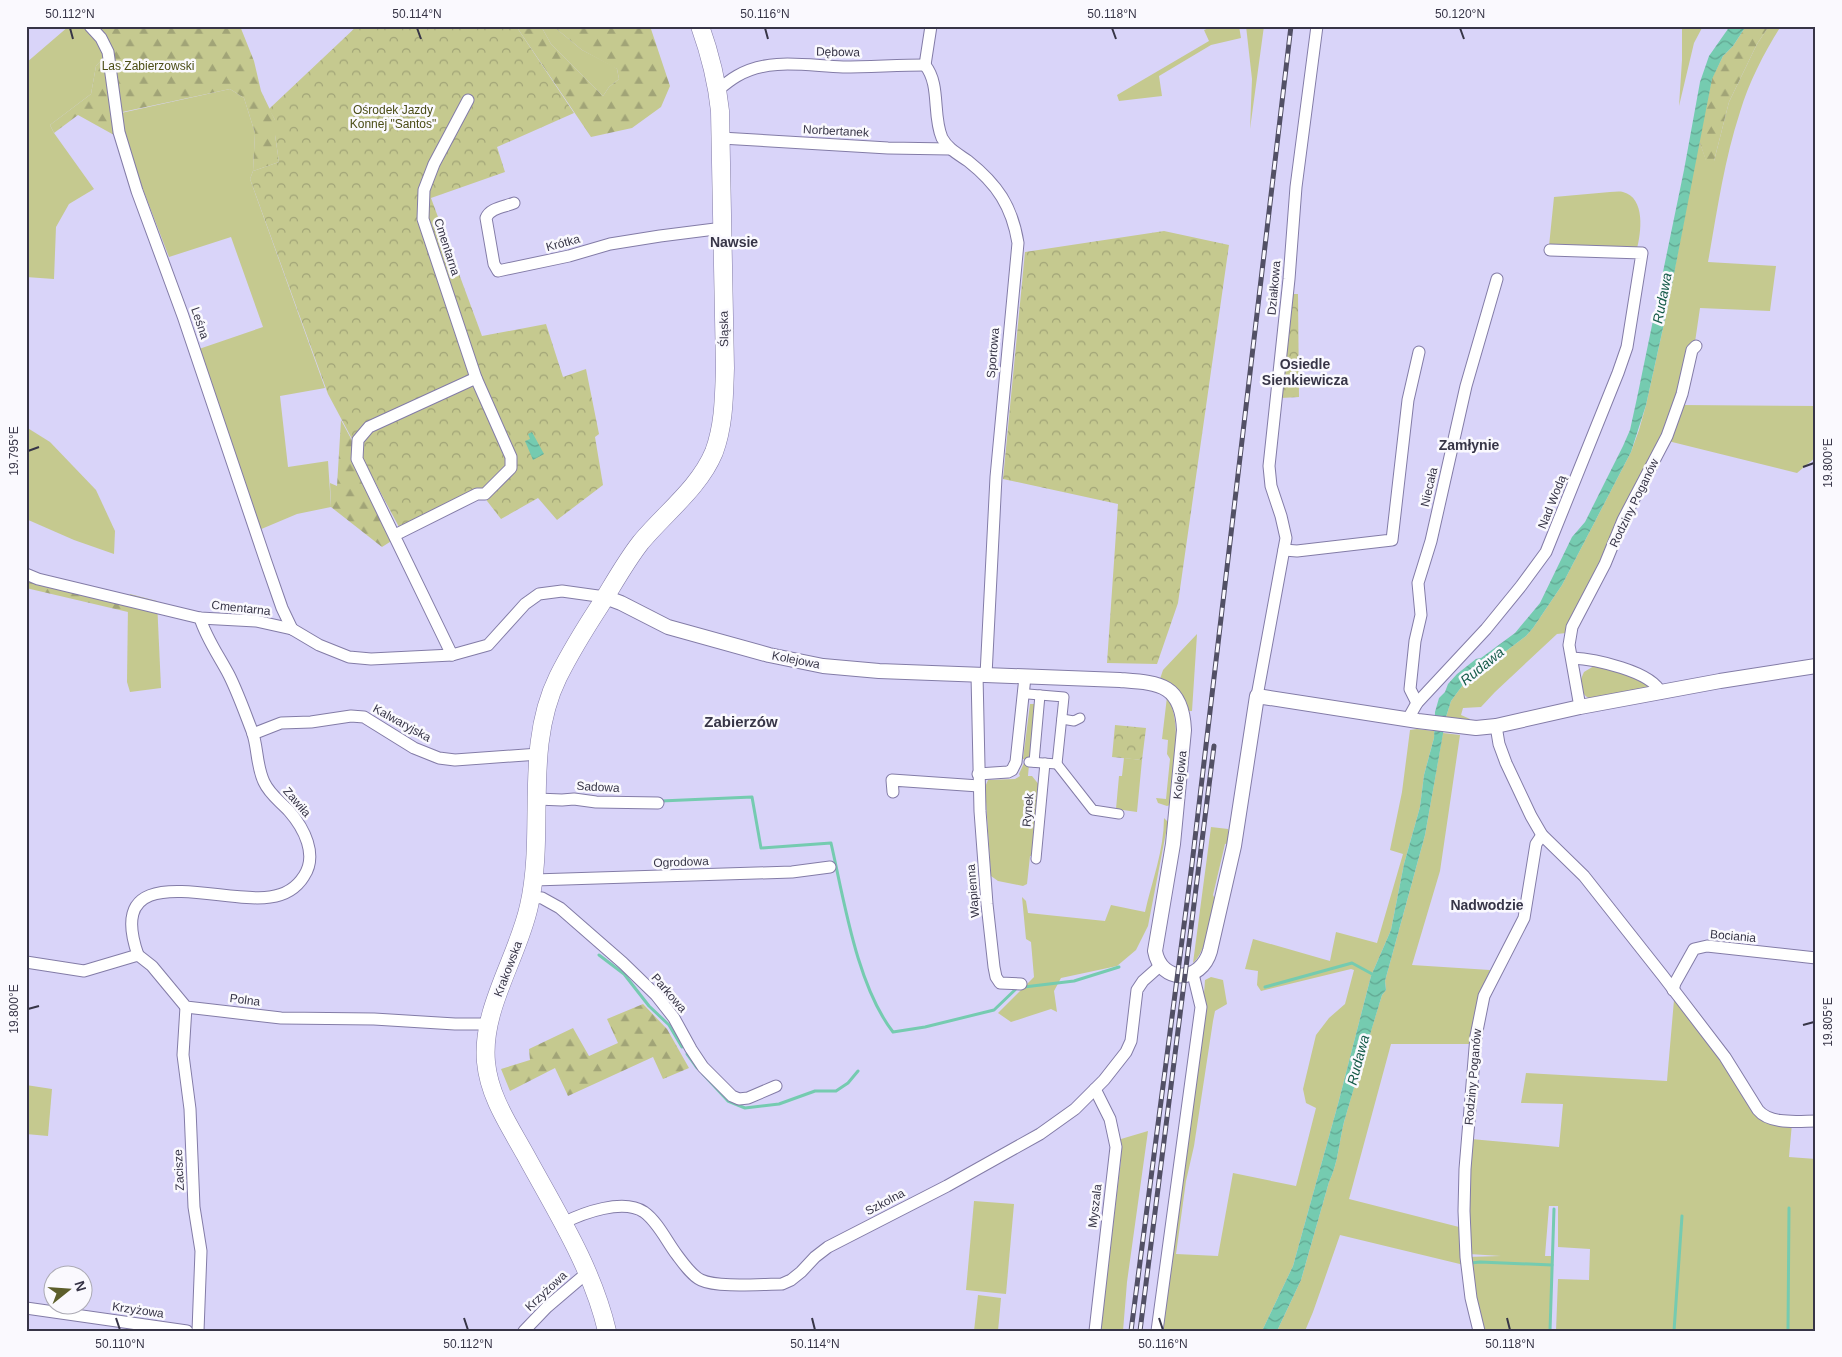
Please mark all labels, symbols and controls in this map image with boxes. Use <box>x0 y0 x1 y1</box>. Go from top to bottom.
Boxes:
text: 50.112°N <box>45 7 95 21</box>
text: 50.114°N <box>392 7 442 21</box>
text: 50.116°N <box>740 7 790 21</box>
text: 50.118°N <box>1087 7 1137 21</box>
text: 50.120°N <box>1435 7 1485 21</box>
street label: Dębowa <box>816 45 860 59</box>
park label: Las Zabierzowski <box>102 59 194 73</box>
park label: Ośrodek Jazdy Konnej "Santos" <box>350 103 436 131</box>
street label: Norbertanek <box>803 122 870 140</box>
street label: Cmentarna <box>431 217 463 278</box>
street label: Krótka <box>544 232 582 254</box>
district label: Nawsie <box>710 234 758 250</box>
street label: Działkowa <box>1265 260 1283 316</box>
water label: Rudawa <box>1649 271 1675 325</box>
street label: Leśna <box>188 305 212 341</box>
street label: Śląska <box>716 311 731 347</box>
street label: Sportowa <box>984 327 1002 379</box>
district label: Osiedle Sienkiewicza <box>1262 356 1348 388</box>
text: 19.795°E <box>7 426 21 476</box>
district label: Zamłynie <box>1439 437 1500 453</box>
text: 19.800°E <box>1821 438 1835 488</box>
street label: Rodziny Poganów <box>1607 456 1662 550</box>
street label: Niecała <box>1418 466 1440 508</box>
street label: Nad Wodą <box>1535 473 1569 531</box>
street label: Cmentarna <box>211 598 272 618</box>
water label: Rudawa <box>1457 643 1507 688</box>
street label: Kolejowa <box>771 648 822 672</box>
street label: Kalwaryjska <box>371 701 434 745</box>
district label: Zabierzów <box>704 713 778 730</box>
street label: Kolejowa <box>1170 750 1190 800</box>
street label: Sadowa <box>576 779 620 795</box>
street label: Zawiła <box>280 784 314 820</box>
street label: Rynek <box>1020 791 1037 828</box>
street label: Ogrodowa <box>653 854 709 870</box>
street label: Wapienna <box>964 863 982 918</box>
district label: Nadwodzie <box>1450 897 1524 913</box>
street label: Bociania <box>1709 927 1757 945</box>
street label: Krakowska <box>491 939 525 999</box>
street label: Parkowa <box>648 971 690 1015</box>
text: 19.800°E <box>7 984 21 1034</box>
street label: Polna <box>229 991 261 1009</box>
text: 19.805°E <box>1821 997 1835 1047</box>
street label: Rodziny Poganów <box>1462 1028 1484 1126</box>
water label: Rudawa <box>1344 1033 1372 1087</box>
street label: Zacisze <box>171 1149 187 1191</box>
street label: Myszala <box>1085 1183 1105 1229</box>
street label: Szkolna <box>863 1186 907 1218</box>
north arrow <box>42 1264 92 1314</box>
street label: Krzyżowa <box>522 1268 570 1314</box>
text: N <box>71 1279 90 1293</box>
street label: Krzyżowa <box>111 1299 165 1321</box>
text: 50.110°N <box>95 1337 145 1351</box>
text: 50.112°N <box>443 1337 493 1351</box>
text: 50.114°N <box>790 1337 840 1351</box>
text: 50.116°N <box>1138 1337 1188 1351</box>
text: 50.118°N <box>1485 1337 1535 1351</box>

